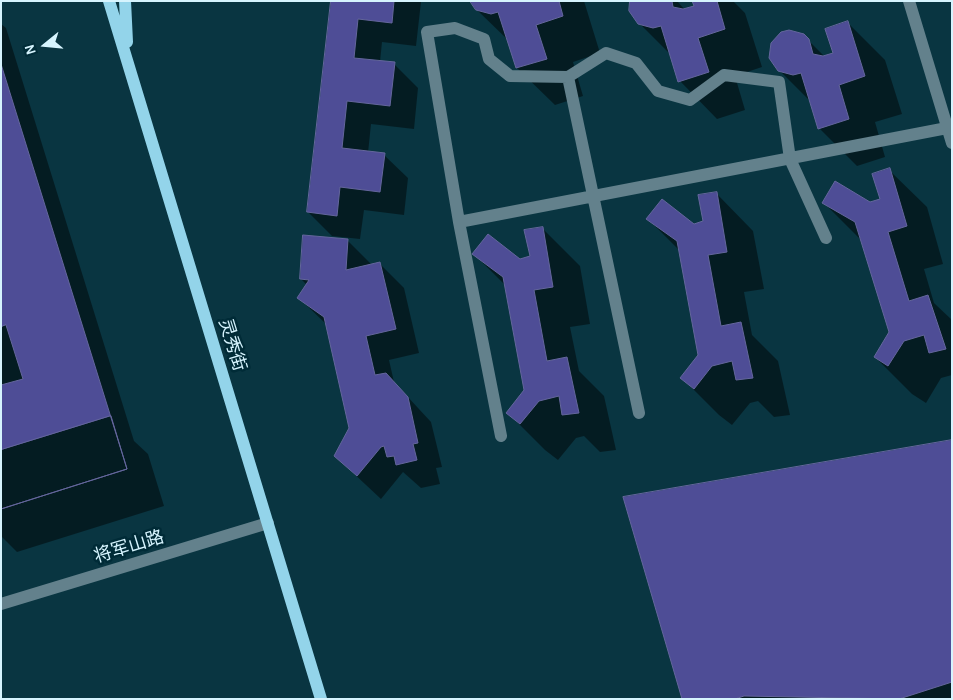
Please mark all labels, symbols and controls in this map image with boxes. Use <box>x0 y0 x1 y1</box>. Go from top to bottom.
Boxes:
north arrow <box>20 20 70 70</box>
text: N <box>21 42 40 57</box>
street label: 灵秀街 <box>214 316 250 374</box>
street label: 将军山路 <box>91 526 167 568</box>

